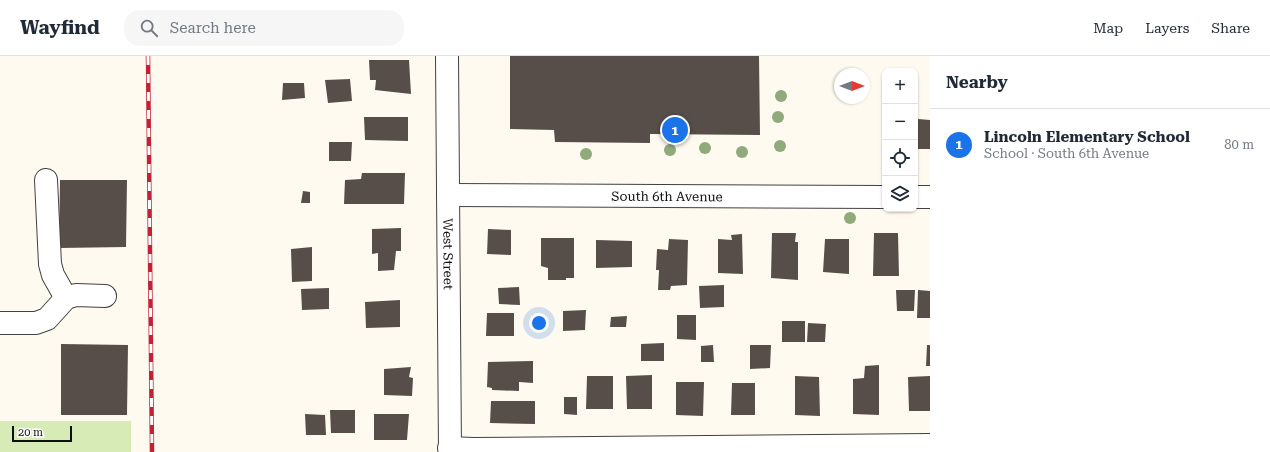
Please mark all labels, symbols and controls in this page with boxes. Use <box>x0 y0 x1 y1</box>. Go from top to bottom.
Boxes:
search box <box>124 10 404 46</box>
text: Wayfind <box>20 16 100 39</box>
icon: search <box>138 17 160 39</box>
text: Search here <box>170 19 256 37</box>
text: Map <box>1093 20 1123 36</box>
text: Layers <box>1145 20 1189 36</box>
text: Share <box>1211 20 1250 36</box>
north arrow <box>834 68 870 104</box>
map controls <box>882 68 918 212</box>
button: + <box>882 68 918 104</box>
text: Nearby <box>946 72 1008 92</box>
button: − <box>882 104 918 140</box>
pin: 1 <box>662 115 688 145</box>
text: Lincoln Elementary School <box>984 128 1190 146</box>
text: 1 <box>955 137 963 152</box>
text: 80 m <box>1224 137 1254 152</box>
button: locate <box>882 140 918 176</box>
text: School · South 6th Avenue <box>984 146 1149 161</box>
button: layers <box>882 176 918 212</box>
street label: South 6th Avenue <box>611 188 723 204</box>
street label: West Street <box>441 218 456 290</box>
your location <box>529 313 549 333</box>
scale bar <box>12 424 72 443</box>
text: 20 m <box>18 426 43 439</box>

